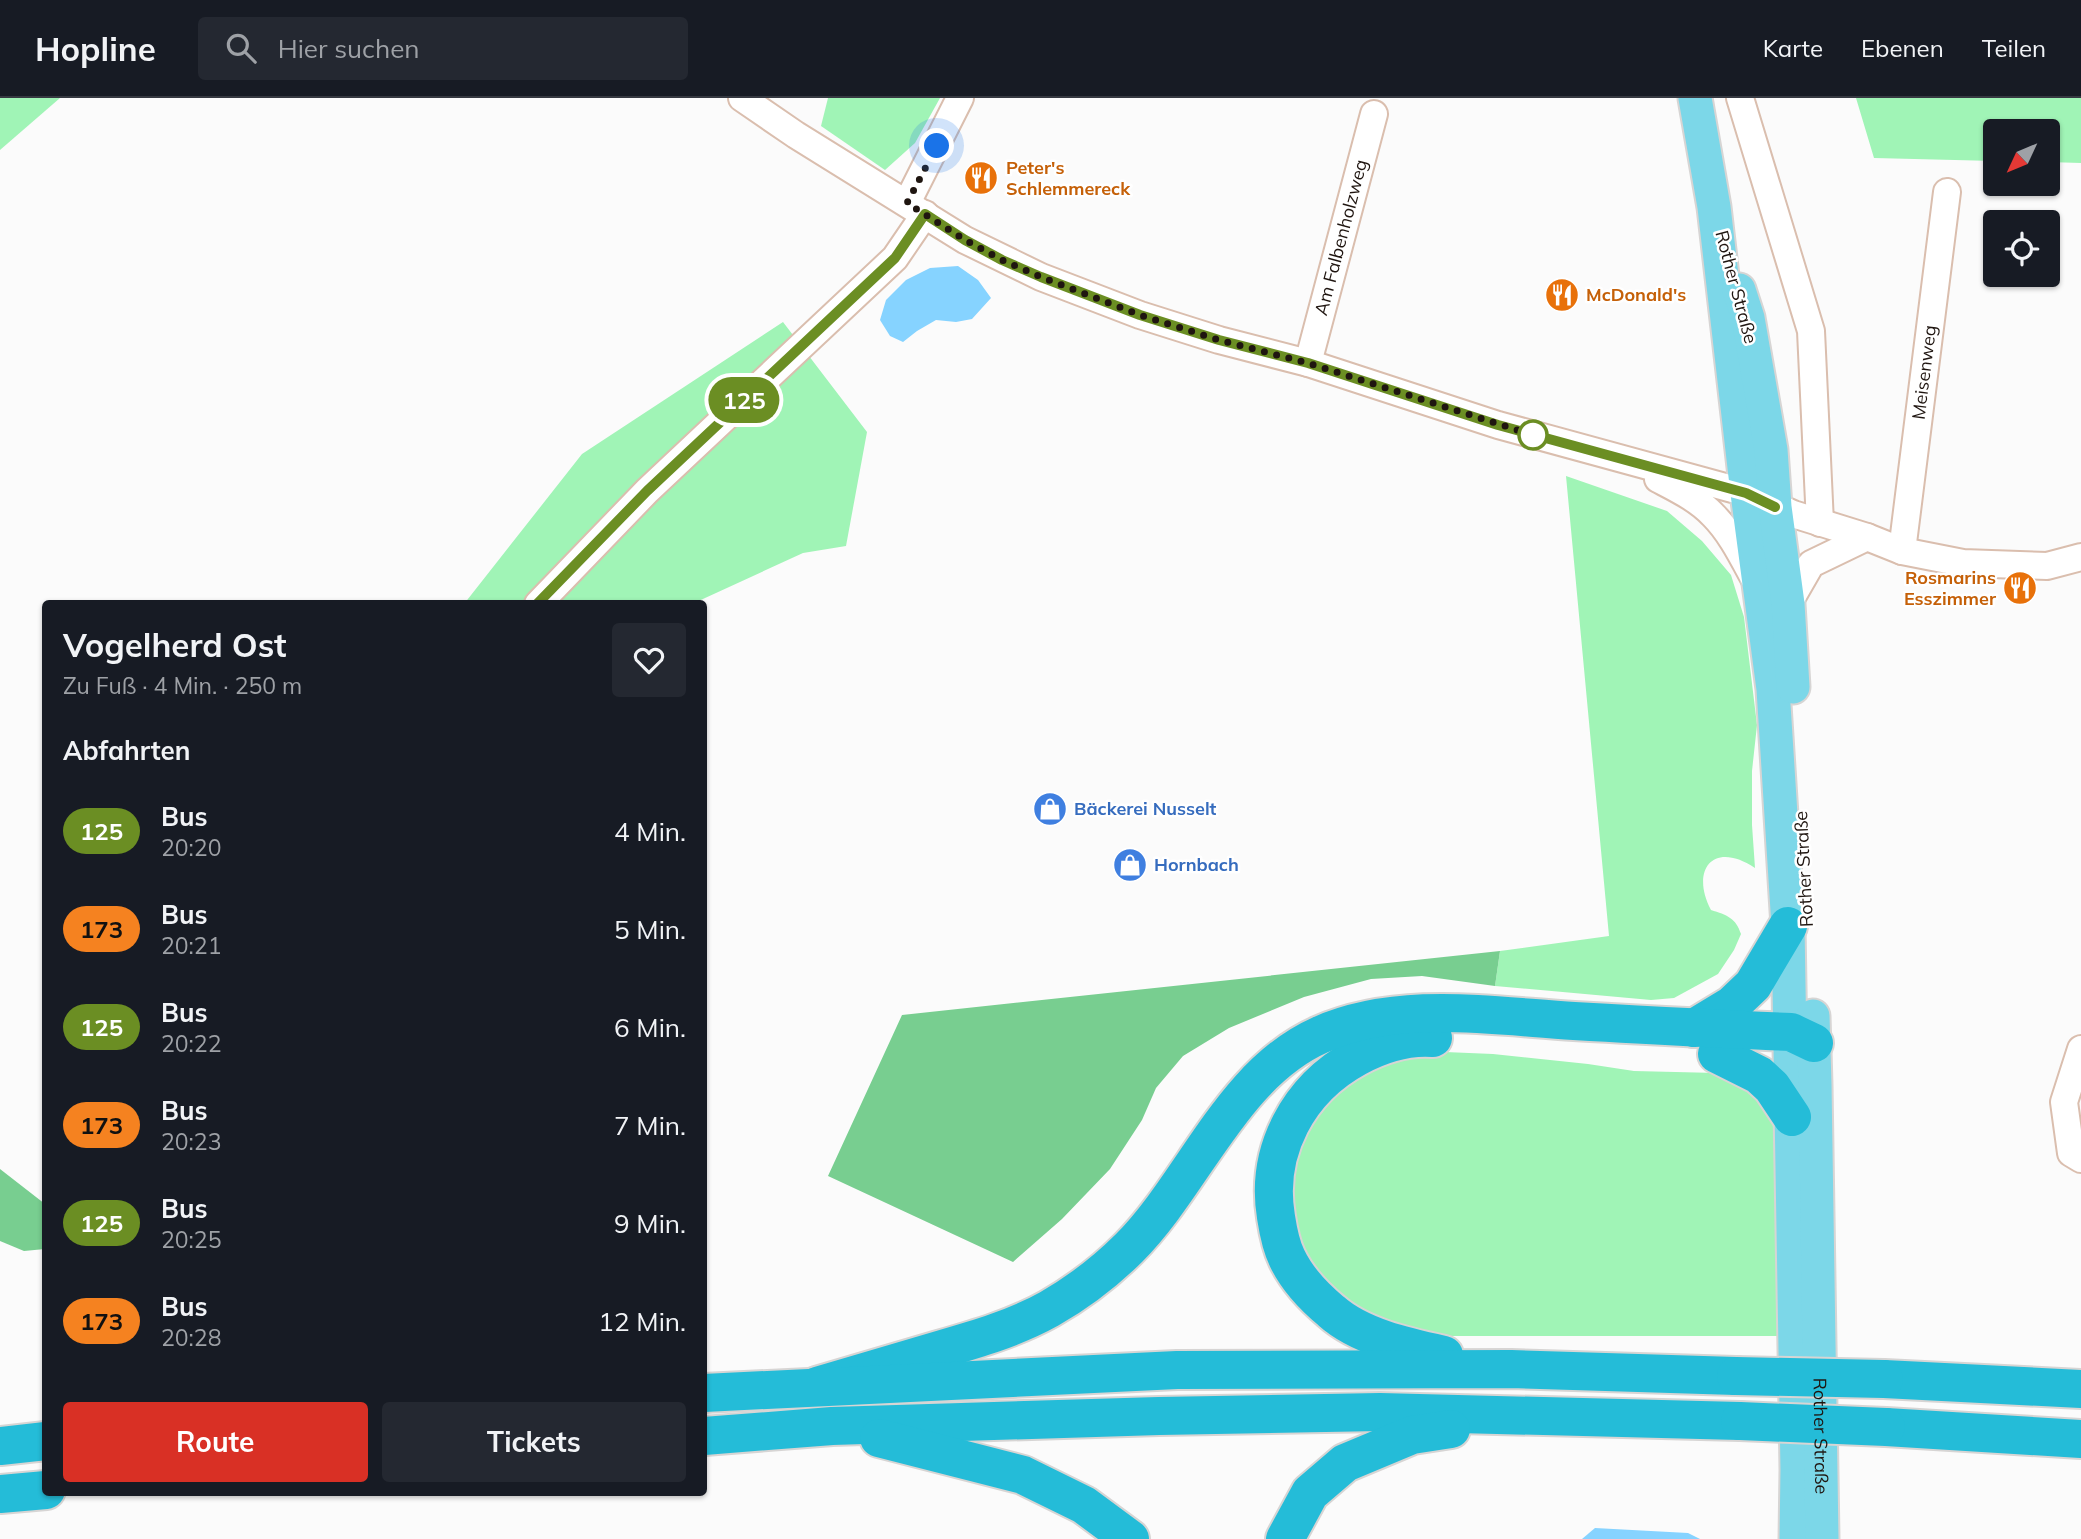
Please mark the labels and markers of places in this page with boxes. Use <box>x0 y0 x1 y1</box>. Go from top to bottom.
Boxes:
place label: Peter's Schlemmereck <box>1006 156 1131 200</box>
restaurant icon: Peter's Schlemmereck <box>962 159 1000 197</box>
restaurant icon: McDonald's <box>1543 276 1581 314</box>
place label: McDonald's <box>1586 283 1686 306</box>
unlabelled marker <box>1518 420 1548 450</box>
place label: Rosmarins Esszimmer <box>1904 566 1997 610</box>
restaurant icon: Rosmarins Esszimmer <box>2001 569 2039 607</box>
shop icon: Bäckerei Nusselt <box>1031 790 1069 828</box>
place label: Bäckerei Nusselt <box>1074 797 1217 820</box>
shop icon: Hornbach <box>1111 846 1149 884</box>
place label: Hornbach <box>1154 853 1239 876</box>

